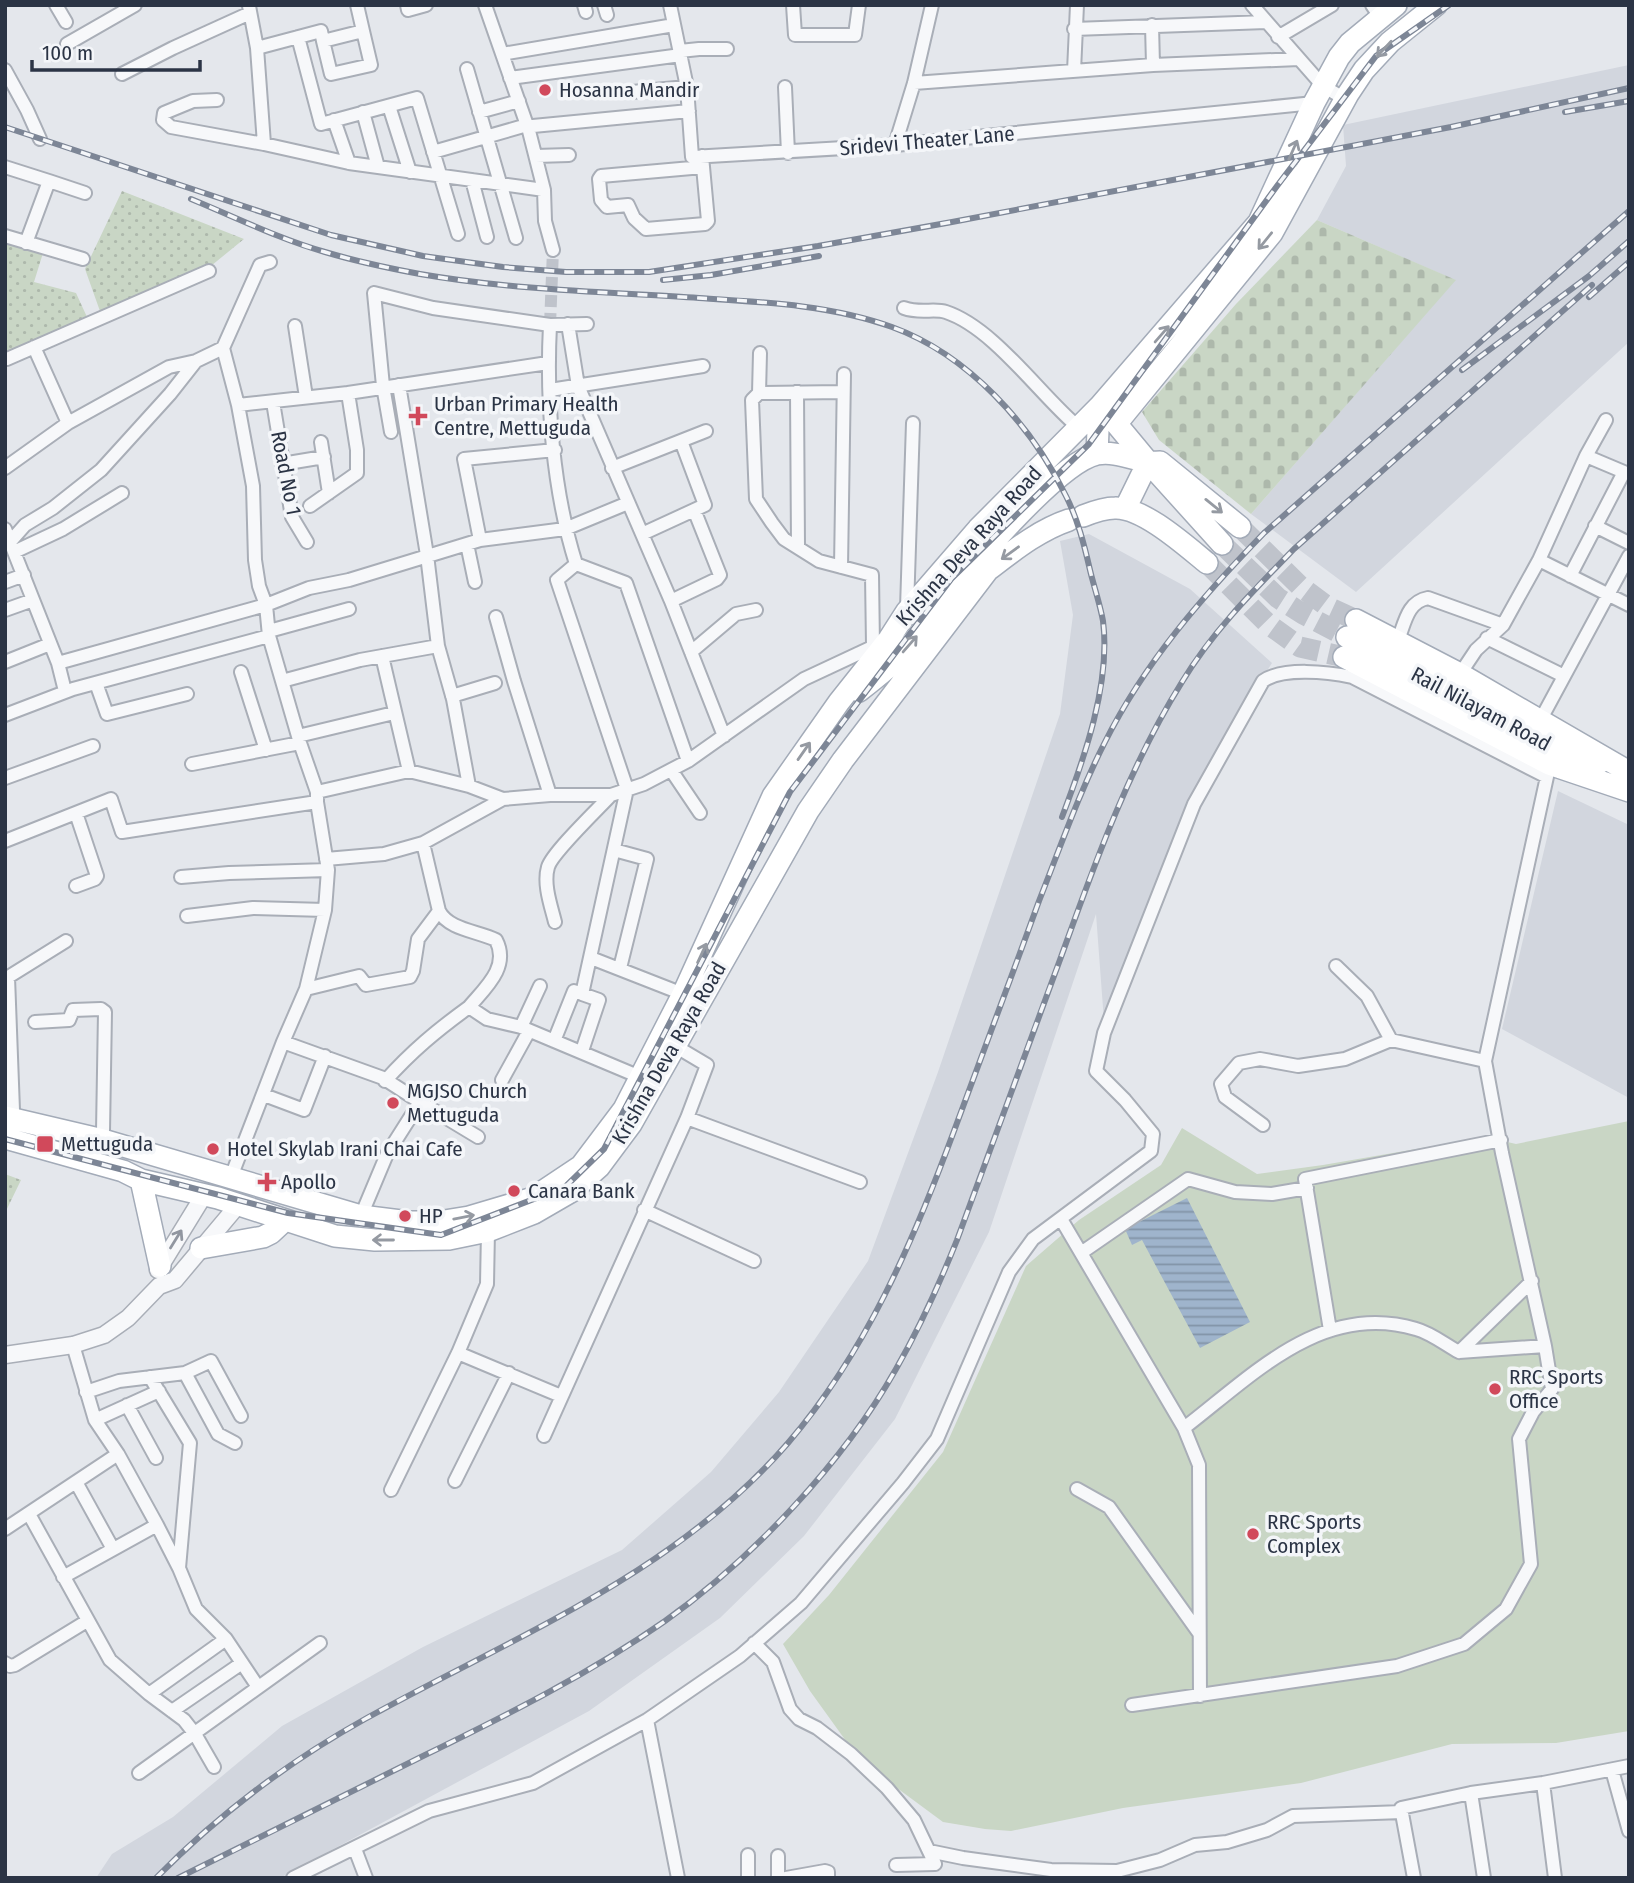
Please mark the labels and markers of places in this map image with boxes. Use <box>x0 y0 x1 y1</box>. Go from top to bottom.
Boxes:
place label: Hosanna Mandir <box>559 77 700 103</box>
marker: Hosanna Mandir <box>537 82 553 98</box>
place label: Urban Primary Health Centre, Mettuguda <box>434 391 619 441</box>
marker: Urban Primary Health Centre, Mettuguda <box>408 406 428 426</box>
place label: MGJSO Church Mettuguda <box>407 1078 527 1128</box>
marker: MGJSO Church Mettuguda <box>385 1095 401 1111</box>
place label: Mettuguda <box>61 1131 153 1157</box>
marker: Mettuguda <box>35 1134 55 1154</box>
place label: Hotel Skylab Irani Chai Cafe <box>227 1136 463 1162</box>
marker: Hotel Skylab Irani Chai Cafe <box>205 1141 221 1157</box>
place label: Apollo <box>281 1169 336 1195</box>
marker: Apollo <box>259 1174 275 1190</box>
place label: Canara Bank <box>528 1178 635 1204</box>
marker: Canara Bank <box>506 1183 522 1199</box>
place label: HP <box>419 1203 443 1229</box>
marker: HP <box>397 1208 413 1224</box>
place label: RRC Sports Office <box>1509 1364 1603 1414</box>
marker: RRC Sports Office <box>1487 1381 1503 1397</box>
place label: RRC Sports Complex <box>1267 1509 1361 1559</box>
marker: RRC Sports Complex <box>1245 1526 1261 1542</box>

